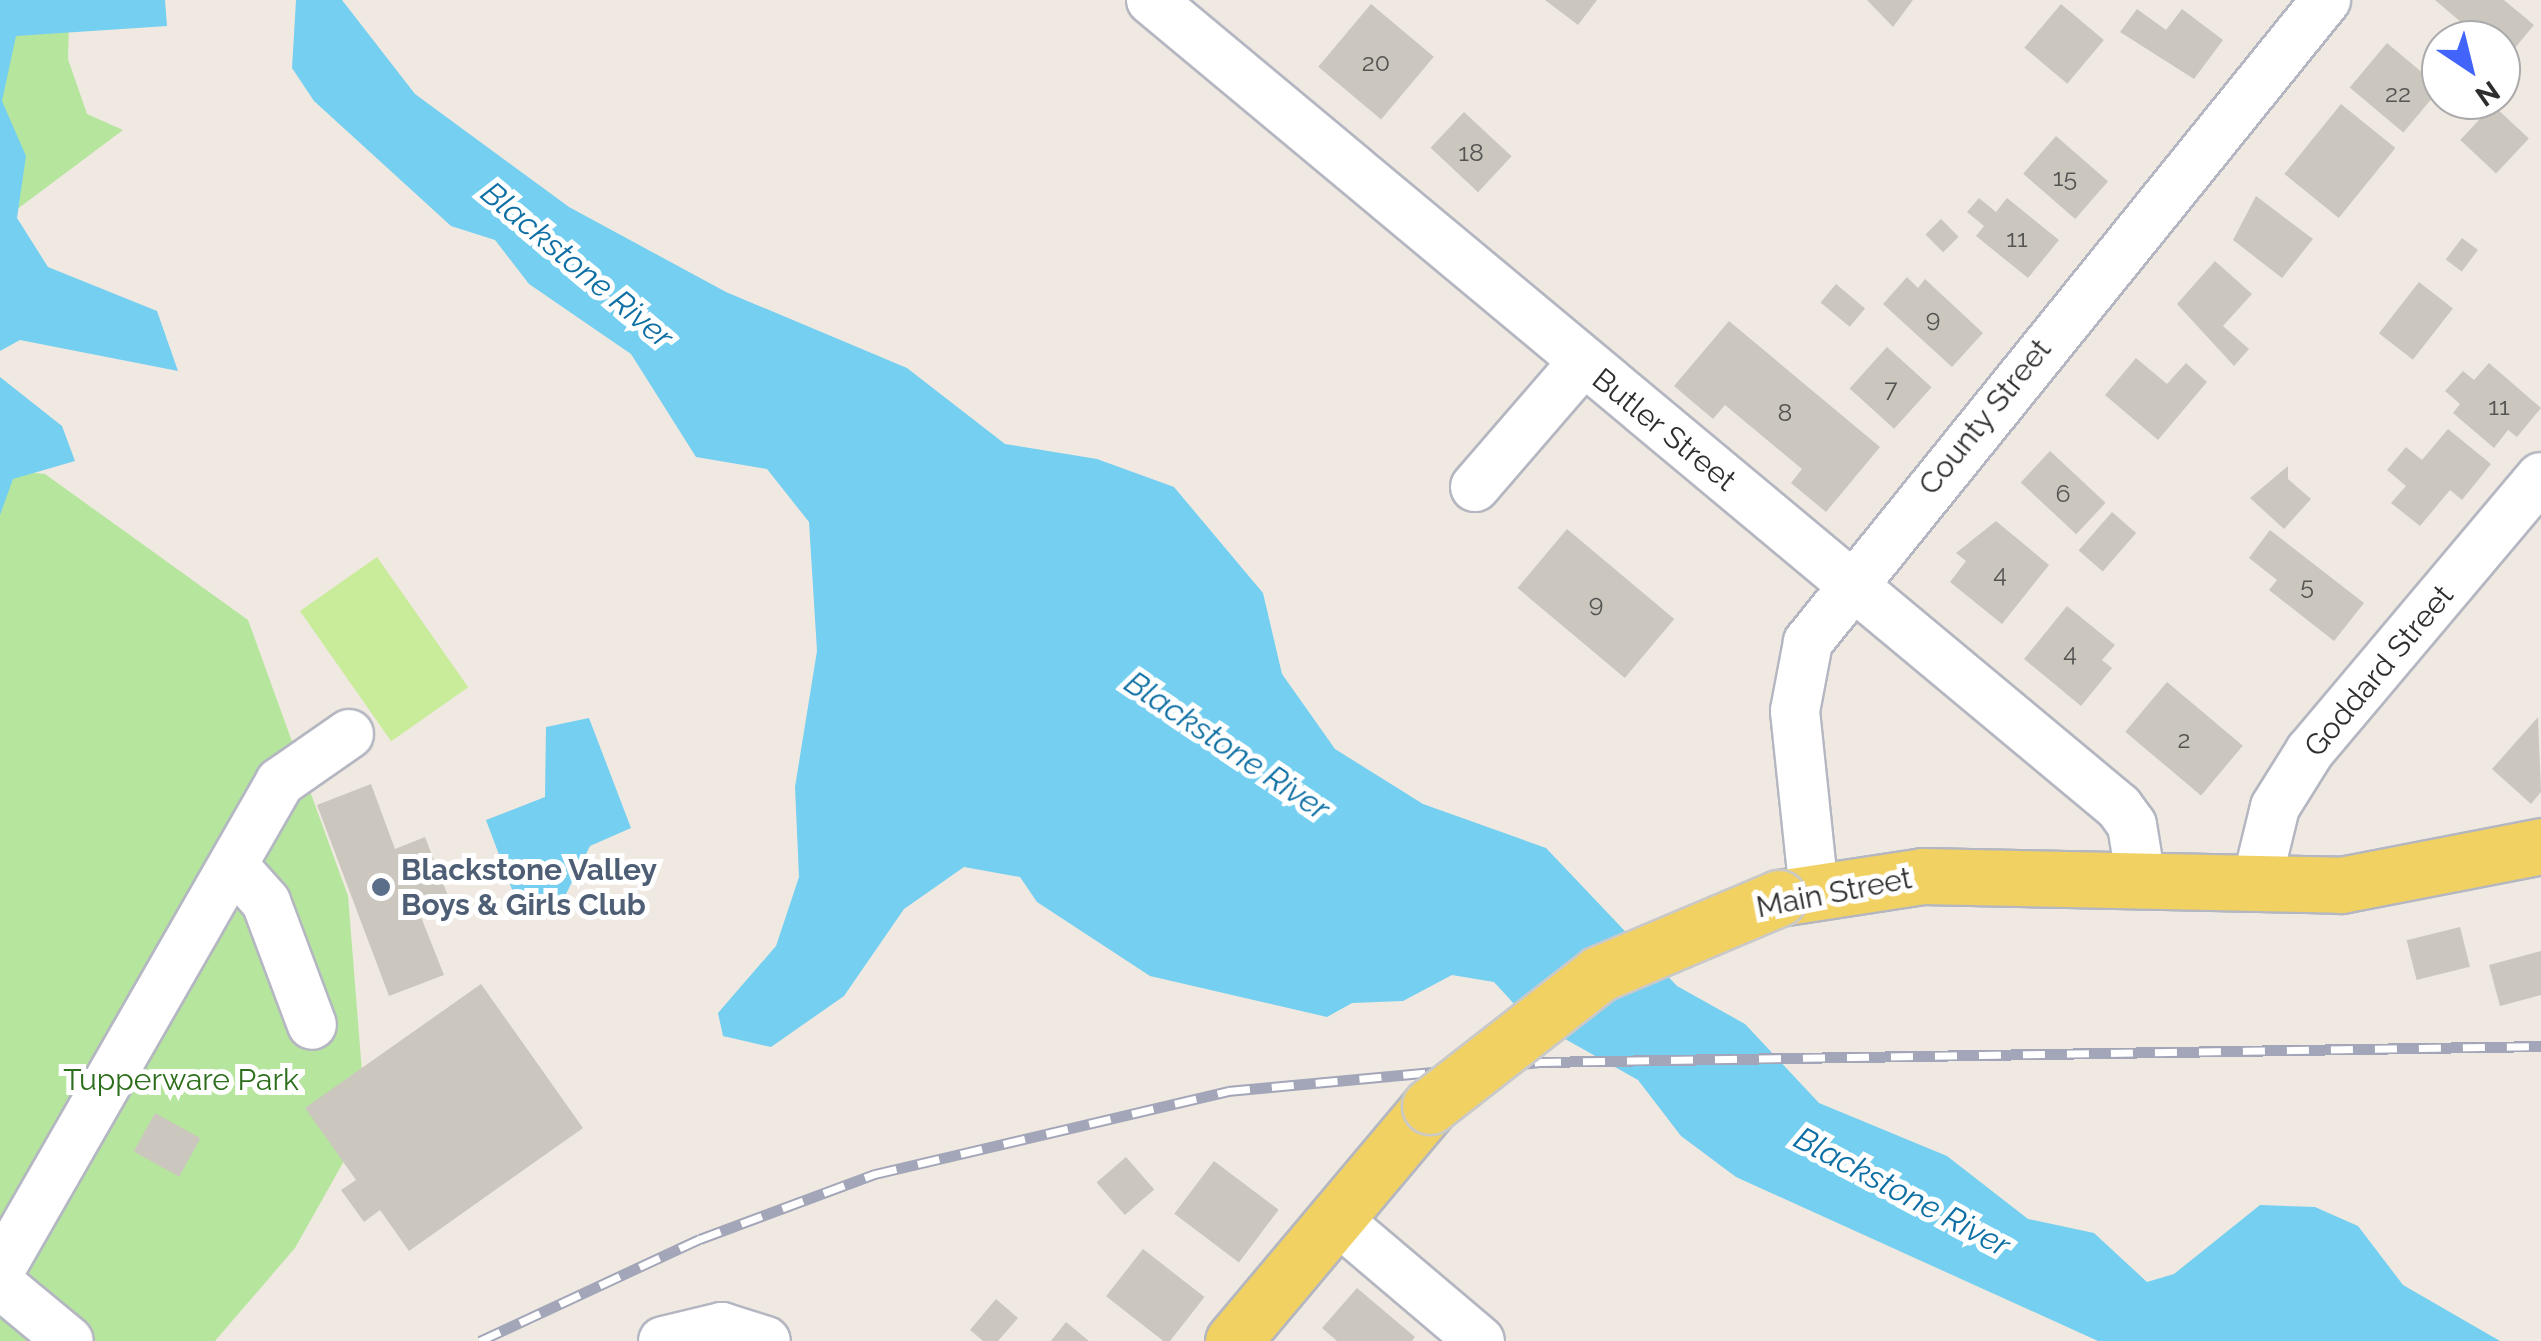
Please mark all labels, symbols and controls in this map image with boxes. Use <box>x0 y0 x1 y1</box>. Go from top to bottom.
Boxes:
north arrow <box>2421 20 2521 120</box>
house number: 20 <box>1362 47 1390 77</box>
text: N <box>2469 74 2506 113</box>
house number: 22 <box>2385 78 2411 108</box>
house number: 18 <box>1458 137 1484 167</box>
house number: 15 <box>2053 162 2077 192</box>
water label: Blackstone River <box>473 174 681 356</box>
house number: 11 <box>2006 223 2028 253</box>
house number: 9 <box>1926 303 1940 333</box>
street label: County Street <box>1911 332 2059 502</box>
street label: Butler Street <box>1585 361 1743 499</box>
house number: 7 <box>1884 373 1898 403</box>
house number: 11 <box>2488 391 2510 421</box>
house number: 8 <box>1778 397 1792 427</box>
house number: 6 <box>2055 478 2071 508</box>
house number: 4 <box>1993 558 2007 588</box>
house number: 5 <box>2300 570 2314 600</box>
street label: Goddard Street <box>2297 578 2461 764</box>
house number: 9 <box>1589 588 1603 618</box>
house number: 4 <box>2063 637 2077 667</box>
water label: Blackstone River <box>1117 663 1337 829</box>
house number: 2 <box>2177 724 2191 754</box>
place label: Blackstone Valley Boys & Girls Club <box>401 852 658 922</box>
street label: Main Street <box>1753 860 1915 926</box>
marker: Blackstone Valley Boys & Girls Club <box>370 876 392 898</box>
park label: Tupperware Park <box>63 1062 299 1098</box>
water label: Blackstone River <box>1788 1119 2016 1265</box>

